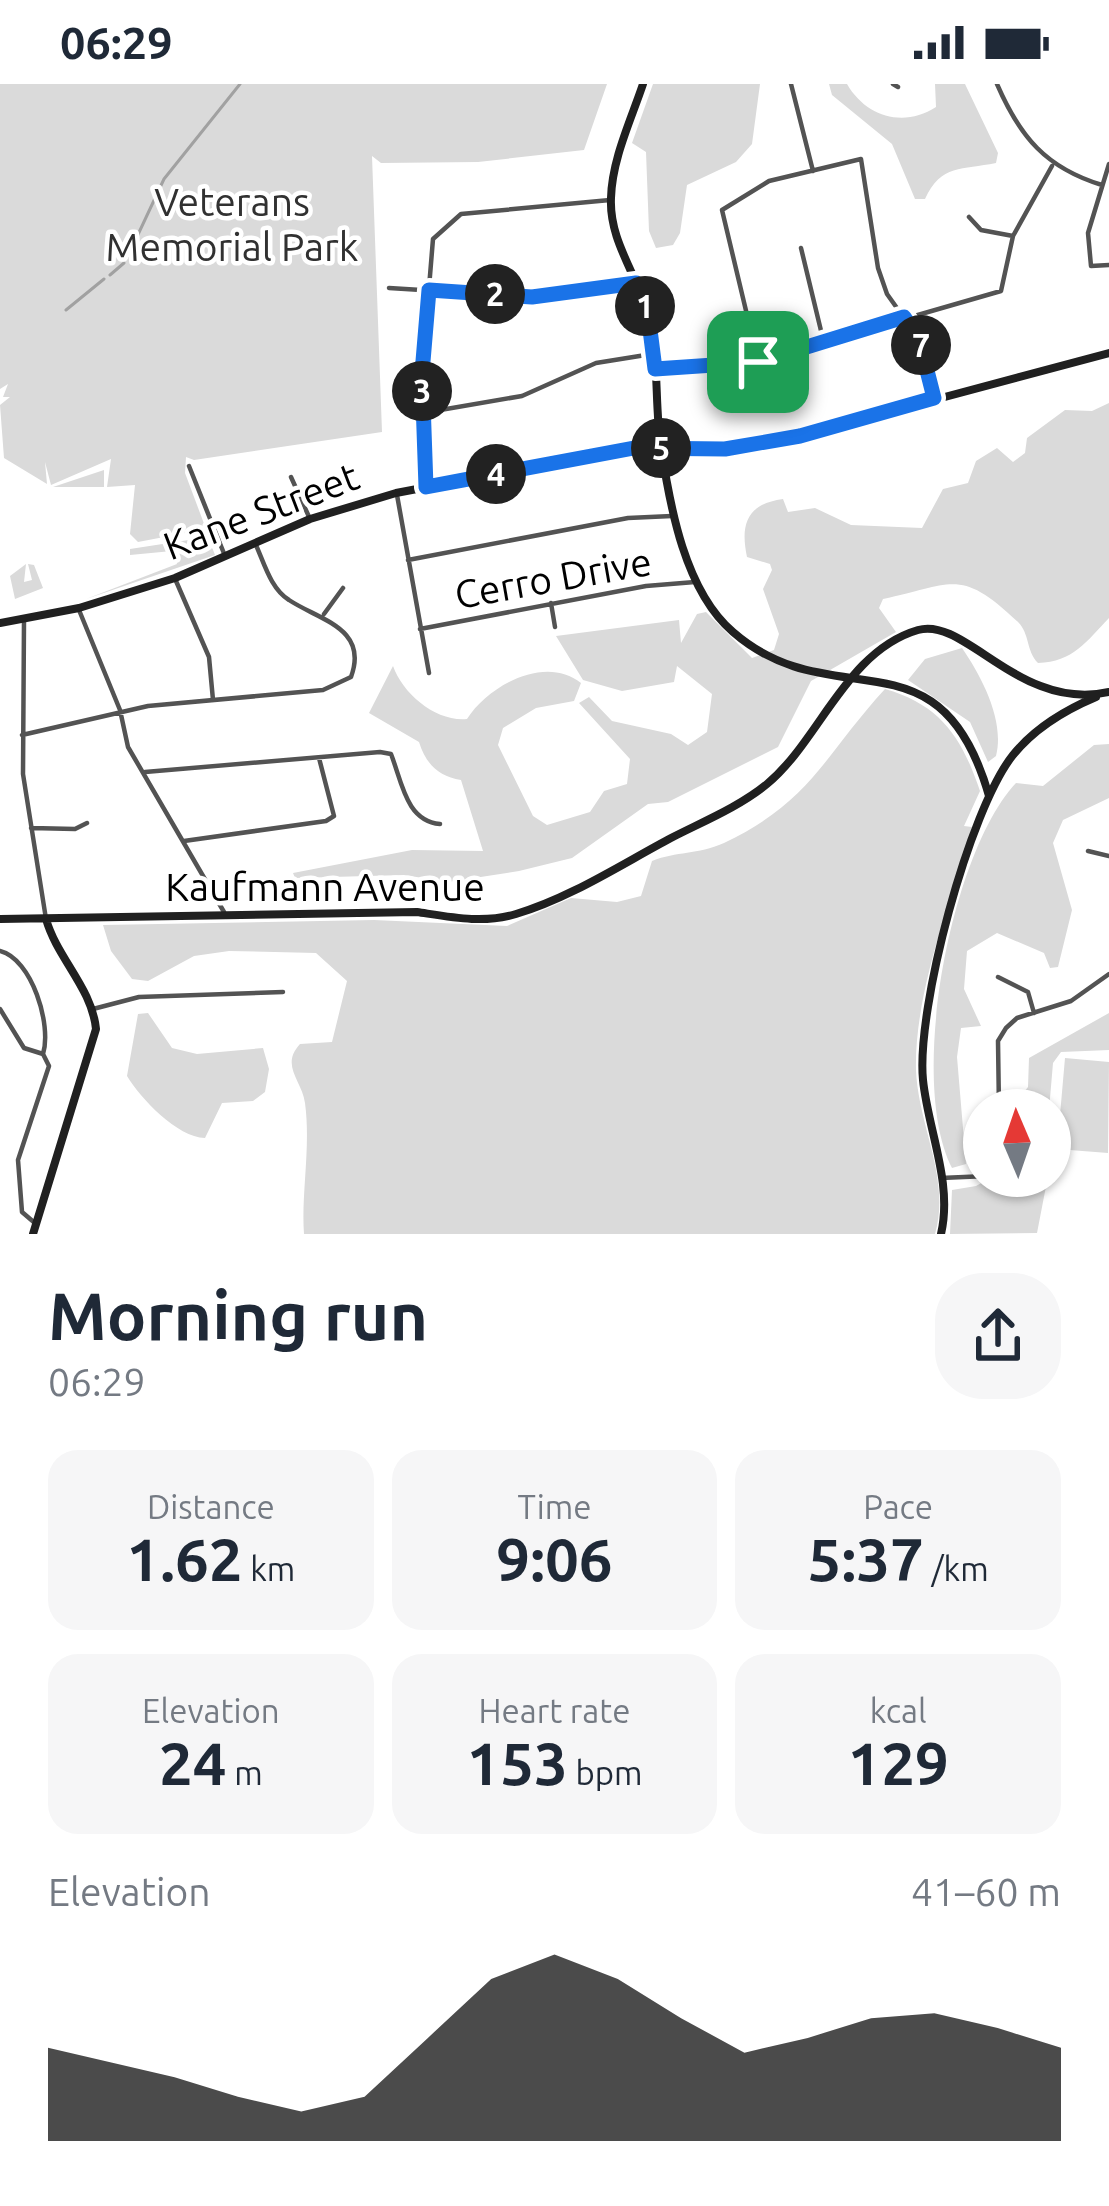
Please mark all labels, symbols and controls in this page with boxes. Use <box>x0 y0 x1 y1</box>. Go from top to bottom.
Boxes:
text: 06:29 <box>60 17 173 68</box>
park label: Veterans Memorial Park <box>106 180 358 268</box>
pin: 2 <box>465 264 525 324</box>
text: 2 <box>486 275 504 312</box>
pin: 1 <box>615 276 675 336</box>
text: 1 <box>636 287 654 324</box>
pin <box>707 311 809 413</box>
pin: 7 <box>891 315 951 375</box>
text: 7 <box>912 326 930 363</box>
icon: arrive <box>725 329 791 395</box>
pin: 3 <box>392 361 452 421</box>
text: 3 <box>413 372 431 409</box>
pin: 5 <box>631 418 691 478</box>
text: 5 <box>652 429 670 466</box>
pin: 4 <box>466 444 526 504</box>
street label: Kane Street <box>157 454 364 567</box>
text: 4 <box>487 455 505 492</box>
street label: Cerro Drive <box>451 539 655 616</box>
street label: Kaufmann Avenue <box>165 865 485 908</box>
north arrow <box>963 1089 1071 1197</box>
map controls <box>963 1089 1071 1197</box>
button: share <box>935 1273 1061 1399</box>
text: Morning run <box>48 1278 428 1352</box>
text: 06:29 <box>48 1360 146 1403</box>
text: Distance <box>147 1488 275 1525</box>
text: Time <box>518 1488 591 1525</box>
text: Pace <box>863 1488 933 1525</box>
text: 1.62 <box>126 1525 243 1592</box>
text: 9:06 <box>496 1525 613 1592</box>
text: 5:37 <box>808 1525 924 1592</box>
text: km <box>243 1550 295 1587</box>
text: /km <box>924 1550 989 1587</box>
text: Elevation <box>142 1692 280 1729</box>
text: Heart rate <box>479 1692 630 1729</box>
text: kcal <box>870 1692 927 1729</box>
text: 24 <box>159 1729 227 1796</box>
text: 153 <box>466 1729 568 1796</box>
text: 129 <box>847 1729 949 1796</box>
text: m <box>227 1754 263 1791</box>
text: bpm <box>568 1754 643 1791</box>
text: Elevation <box>48 1870 211 1913</box>
text: 41–60 m <box>911 1870 1061 1913</box>

